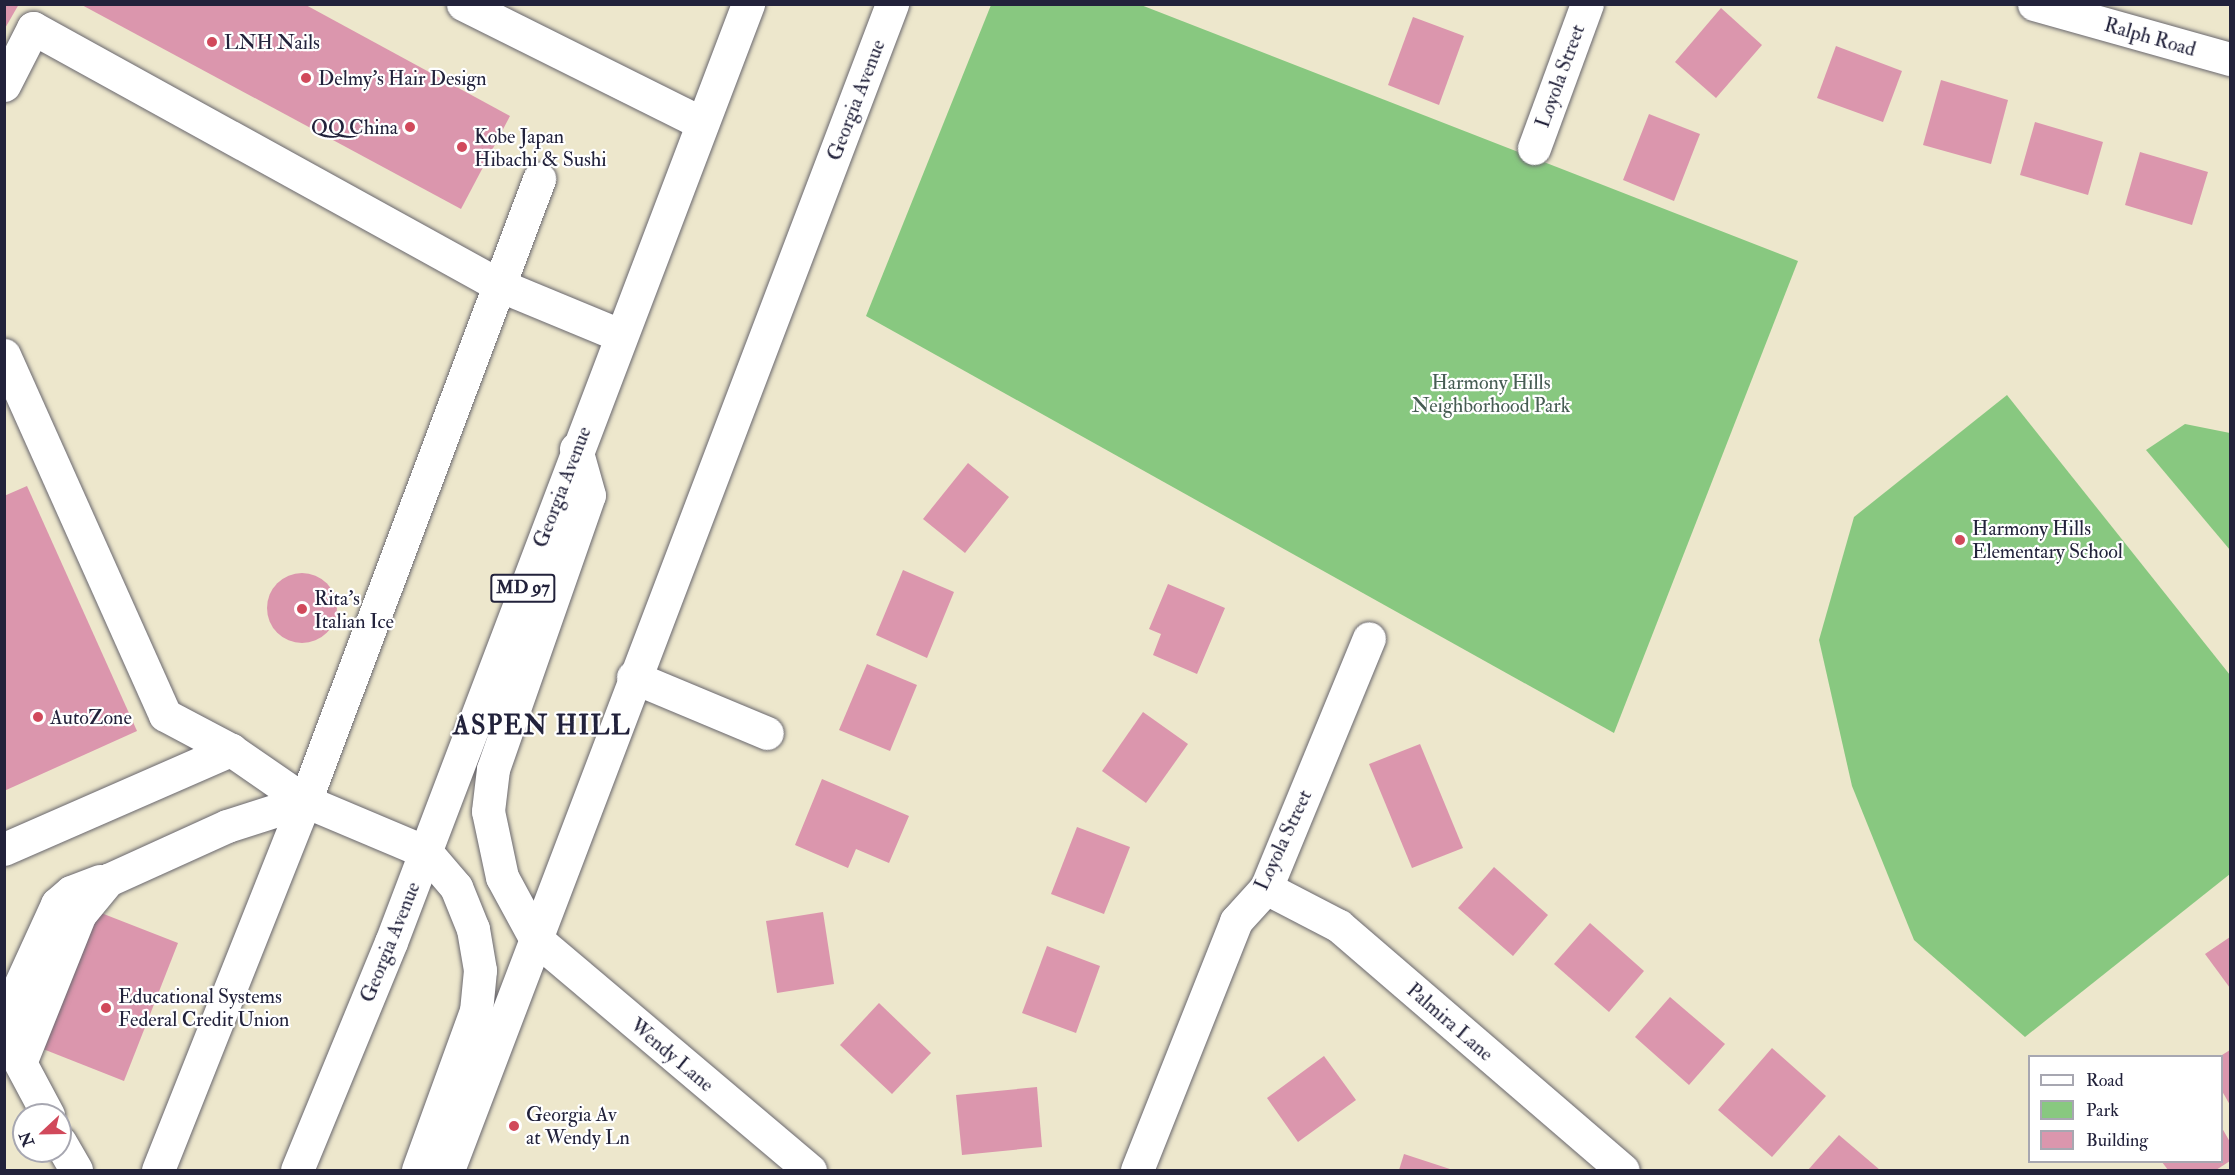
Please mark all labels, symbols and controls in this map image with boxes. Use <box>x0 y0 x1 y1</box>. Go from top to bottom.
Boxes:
street label: Ralph Road <box>2101 12 2199 62</box>
street label: Loyola Street <box>1530 21 1590 131</box>
place label: LNH Nails <box>224 30 320 54</box>
marker: LNH Nails <box>205 35 219 49</box>
street label: Georgia Avenue <box>822 36 890 164</box>
place label: Delmy's Hair Design <box>318 66 487 90</box>
marker: Delmy's Hair Design <box>299 71 313 85</box>
place label: QQ China <box>311 115 398 139</box>
marker: QQ China <box>403 120 417 134</box>
place label: Kobe Japan Hibachi & Sushi <box>474 124 607 171</box>
marker: Kobe Japan Hibachi & Sushi <box>455 140 469 154</box>
park label: Harmony Hills Neighborhood Park <box>1412 370 1570 417</box>
street label: Georgia Avenue <box>528 423 596 551</box>
place label: Harmony Hills Elementary School <box>1972 516 2123 563</box>
marker: Harmony Hills Elementary School <box>1953 533 1967 547</box>
road number: MD 97 <box>490 573 556 603</box>
place label: Rita's Italian Ice <box>314 586 394 633</box>
marker: Rita's Italian Ice <box>295 602 309 616</box>
place label: AutoZone <box>50 705 132 729</box>
marker: AutoZone <box>31 710 45 724</box>
district label: ASPEN HILL <box>453 711 631 743</box>
street label: Loyola Street <box>1249 786 1317 894</box>
street label: Georgia Avenue <box>355 878 425 1006</box>
street label: Palmira Lane <box>1402 978 1498 1066</box>
place label: Educational Systems Federal Credit Union <box>118 984 289 1031</box>
marker: Educational Systems Federal Credit Union <box>99 1001 113 1015</box>
street label: Wendy Lane <box>625 1013 719 1097</box>
legend <box>2028 1055 2223 1163</box>
text: Road <box>2086 1069 2124 1092</box>
text: Park <box>2086 1099 2119 1122</box>
place label: Georgia Av at Wendy Ln <box>526 1102 630 1149</box>
north arrow <box>12 1103 72 1163</box>
marker: Georgia Av at Wendy Ln <box>507 1119 521 1133</box>
text: N <box>15 1129 39 1149</box>
text: Building <box>2086 1129 2148 1152</box>

